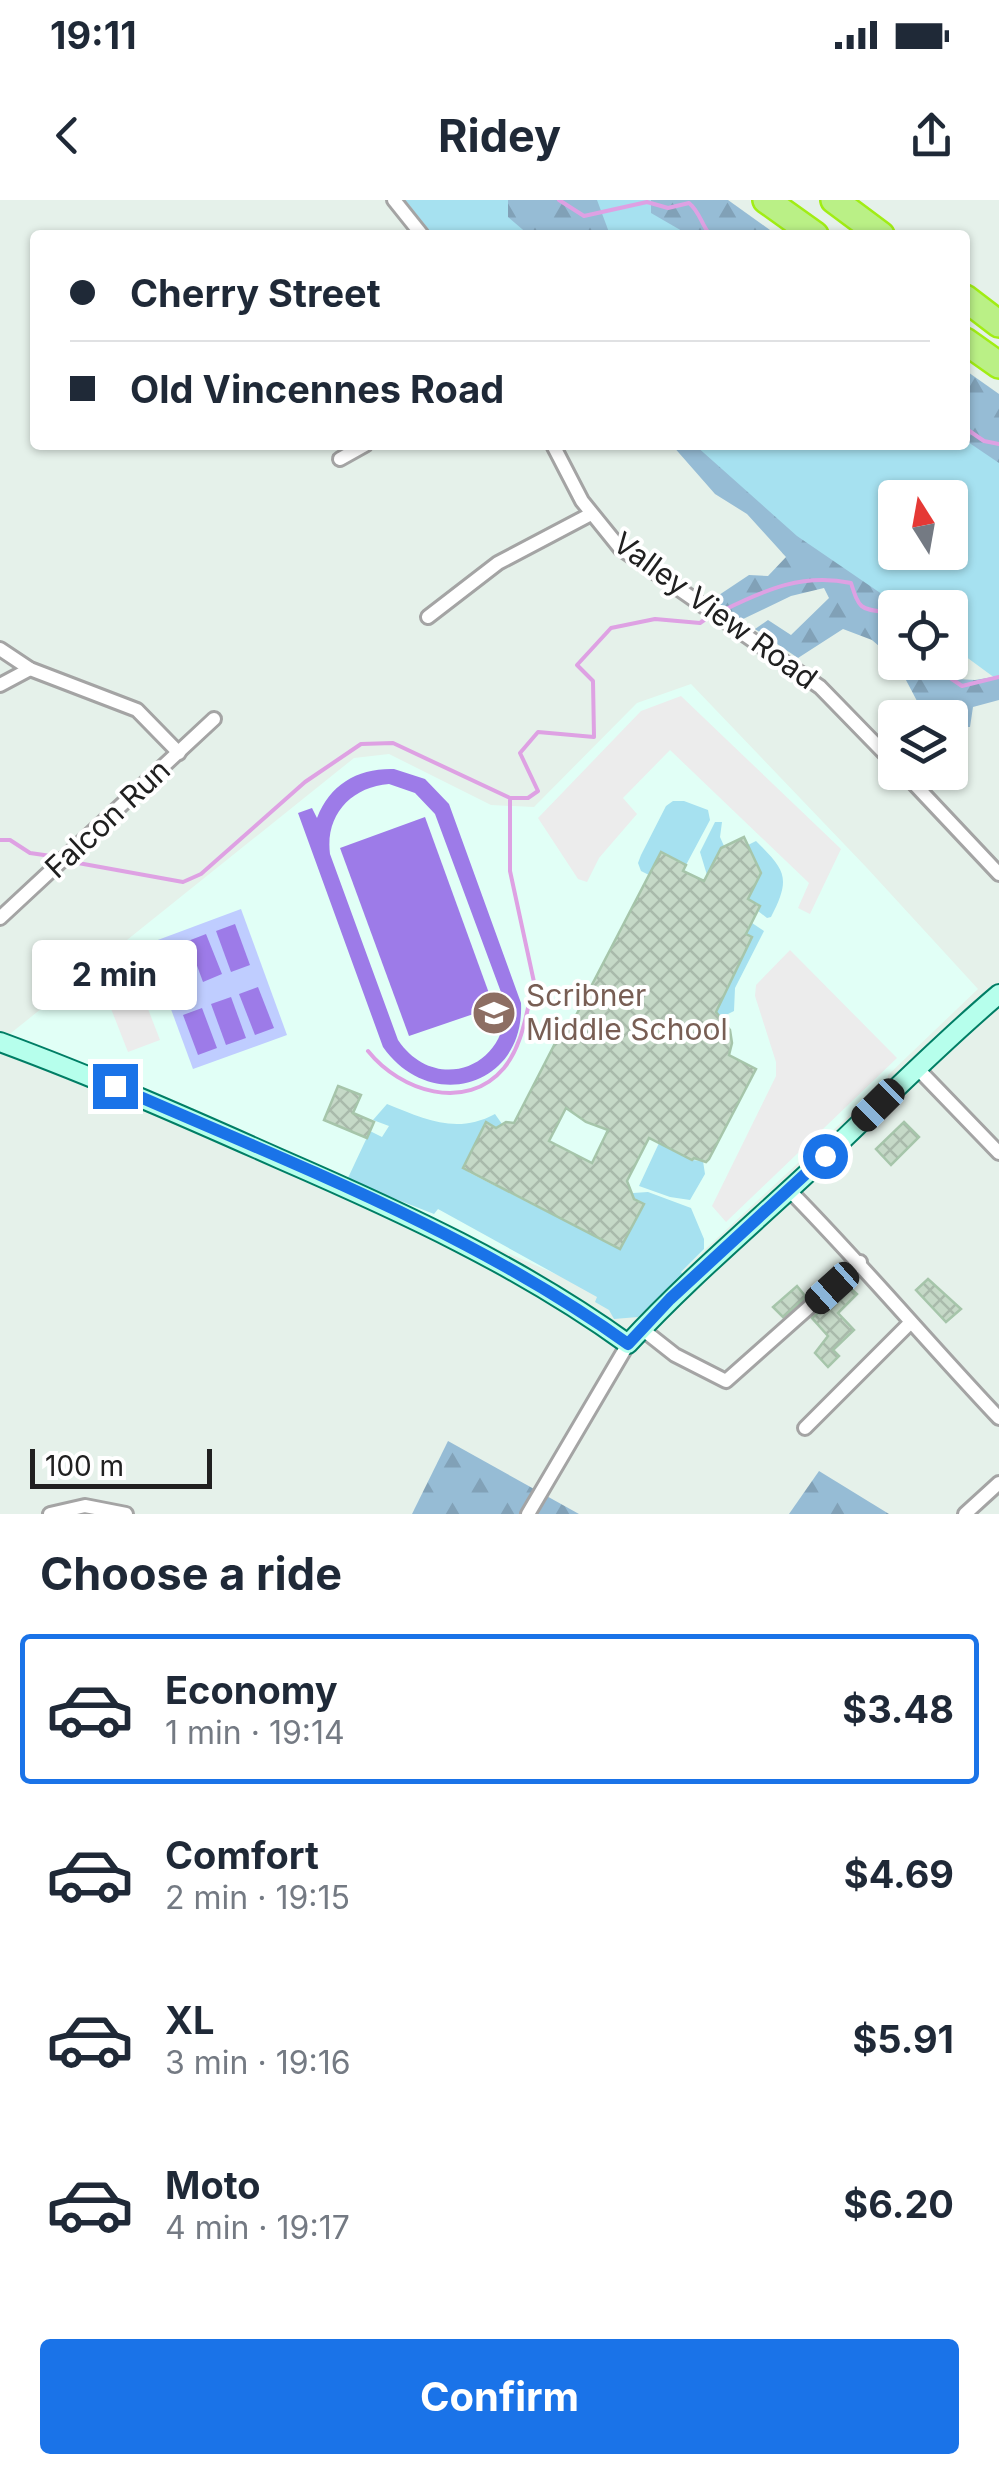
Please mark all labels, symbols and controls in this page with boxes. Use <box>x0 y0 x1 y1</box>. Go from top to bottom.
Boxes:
text: 19:11 <box>50 12 137 58</box>
icon: back <box>40 108 95 163</box>
text: Ridey <box>438 108 561 163</box>
icon: share <box>904 108 959 163</box>
text: Cherry Street <box>130 270 381 316</box>
text: Old Vincennes Road <box>130 366 504 412</box>
north arrow <box>878 480 968 570</box>
map controls <box>878 480 968 790</box>
street label: Valley View Road <box>607 524 824 696</box>
button: locate <box>878 590 968 680</box>
button: layers <box>878 700 968 790</box>
street label: Falcon Run <box>38 752 177 885</box>
callout: 2 min <box>32 941 198 1011</box>
text: 2 min <box>72 955 157 994</box>
place label: Scribner Middle School <box>526 977 728 1047</box>
school or university icon: Scribner Middle School <box>471 990 517 1036</box>
route end <box>93 1064 138 1109</box>
car <box>846 1073 910 1137</box>
route start <box>803 1134 848 1179</box>
car <box>800 1257 864 1319</box>
scale bar <box>30 1444 212 1488</box>
text: 100 m <box>45 1449 124 1483</box>
text: Choose a ride <box>40 1546 342 1601</box>
icon: car <box>45 1664 135 1754</box>
text: Economy <box>165 1667 338 1713</box>
text: $3.48 <box>842 1686 954 1732</box>
text: 1 min · 19:14 <box>165 1713 345 1752</box>
icon: car <box>45 1829 135 1919</box>
text: Comfort <box>165 1832 319 1878</box>
text: $4.69 <box>844 1851 954 1897</box>
text: 2 min · 19:15 <box>165 1878 350 1917</box>
icon: car <box>45 1994 135 2084</box>
text: XL <box>165 1997 215 2043</box>
text: $5.91 <box>852 2016 954 2062</box>
text: 3 min · 19:16 <box>165 2043 351 2082</box>
icon: car <box>45 2159 135 2249</box>
text: Moto <box>165 2162 261 2208</box>
text: $6.20 <box>843 2181 954 2227</box>
text: 4 min · 19:17 <box>165 2208 350 2247</box>
button: Confirm <box>40 2339 959 2454</box>

